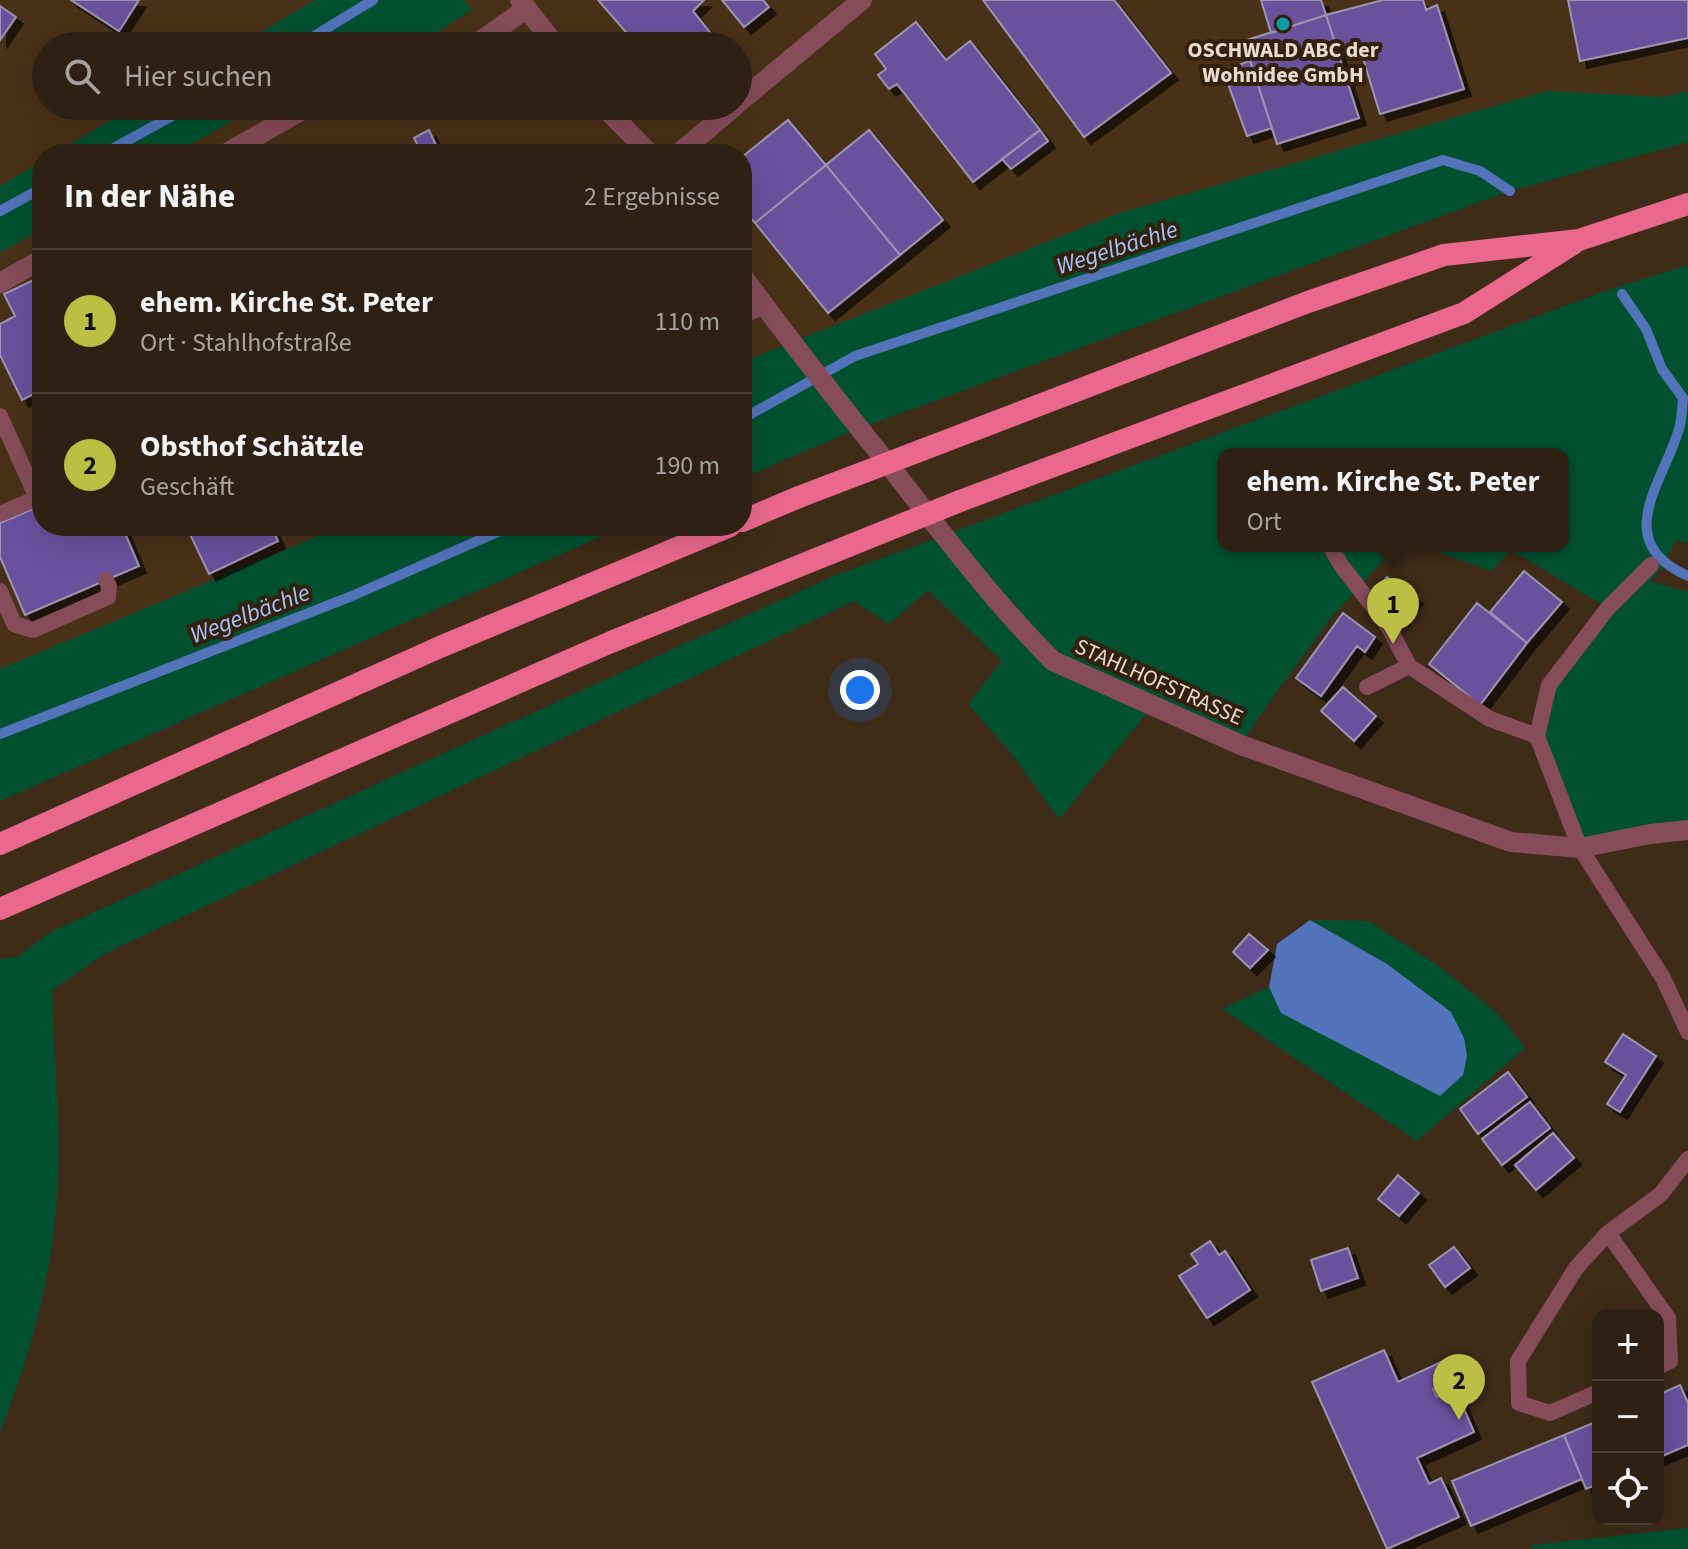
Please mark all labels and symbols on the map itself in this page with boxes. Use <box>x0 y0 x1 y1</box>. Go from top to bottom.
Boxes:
marker: OSCHWALD ABC der Wohnidee GmbH <box>1274 15 1292 33</box>
place label: OSCHWALD ABC der Wohnidee GmbH <box>1187 34 1379 91</box>
water label: Wegelbächle <box>1052 212 1182 284</box>
water label: Wegelbächle <box>185 575 315 653</box>
pin: 1 <box>1367 578 1419 644</box>
street label: STAHLHOFSTRASSE <box>1070 631 1248 733</box>
your location <box>840 670 880 710</box>
pin: 2 <box>1433 1354 1485 1420</box>

